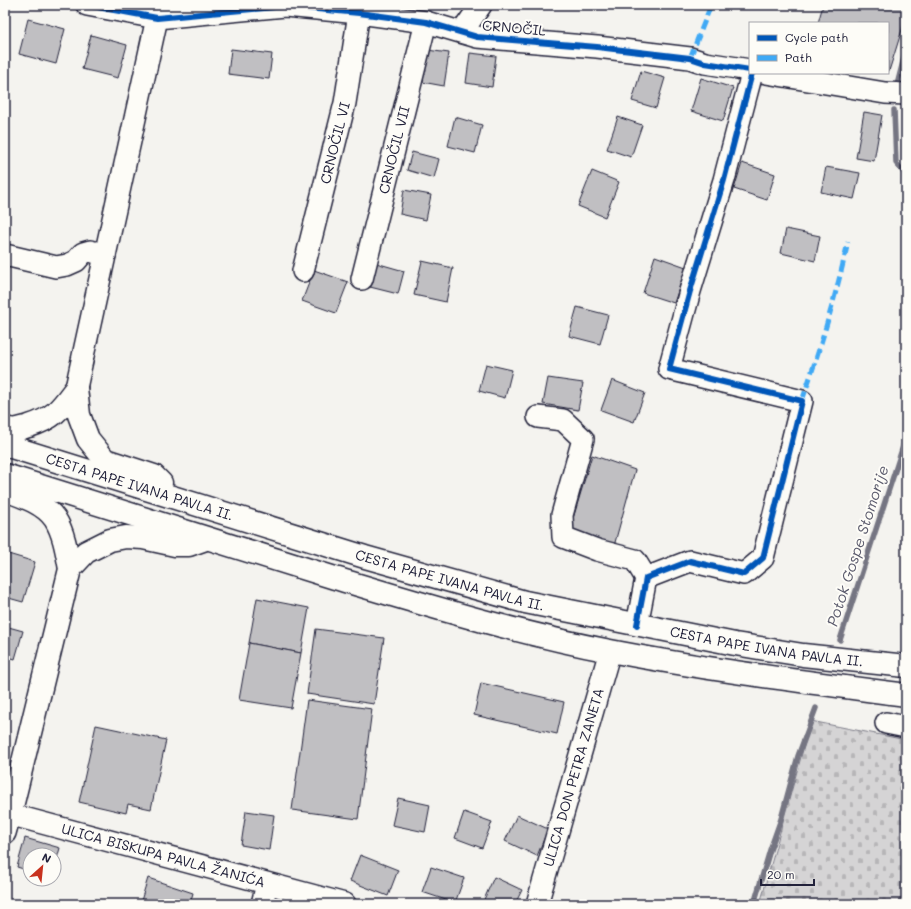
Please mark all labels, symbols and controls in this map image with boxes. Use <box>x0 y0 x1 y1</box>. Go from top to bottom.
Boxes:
street label: CRNOČIL <box>481 15 547 40</box>
legend <box>749 22 889 74</box>
text: Cycle path <box>785 29 848 45</box>
text: Path <box>785 49 812 65</box>
street label: CRNOČIL VI <box>315 100 354 186</box>
street label: CRNOČIL VII <box>374 104 414 196</box>
street label: CESTA PAPE IVANA PAVLA II. <box>44 448 236 525</box>
water label: Potok Gospe Stomorije <box>822 463 893 629</box>
street label: CESTA PAPE IVANA PAVLA II. <box>353 545 546 615</box>
street label: CESTA PAPE IVANA PAVLA II. <box>668 621 864 670</box>
street label: ULICA DON PETRA ZANETA <box>538 685 608 869</box>
street label: ULICA BISKUPA PAVLA ŽANIĆA <box>60 819 268 891</box>
north arrow <box>22 847 62 887</box>
text: N <box>40 849 54 866</box>
scale bar <box>761 861 814 887</box>
text: 20 m <box>767 866 795 882</box>

